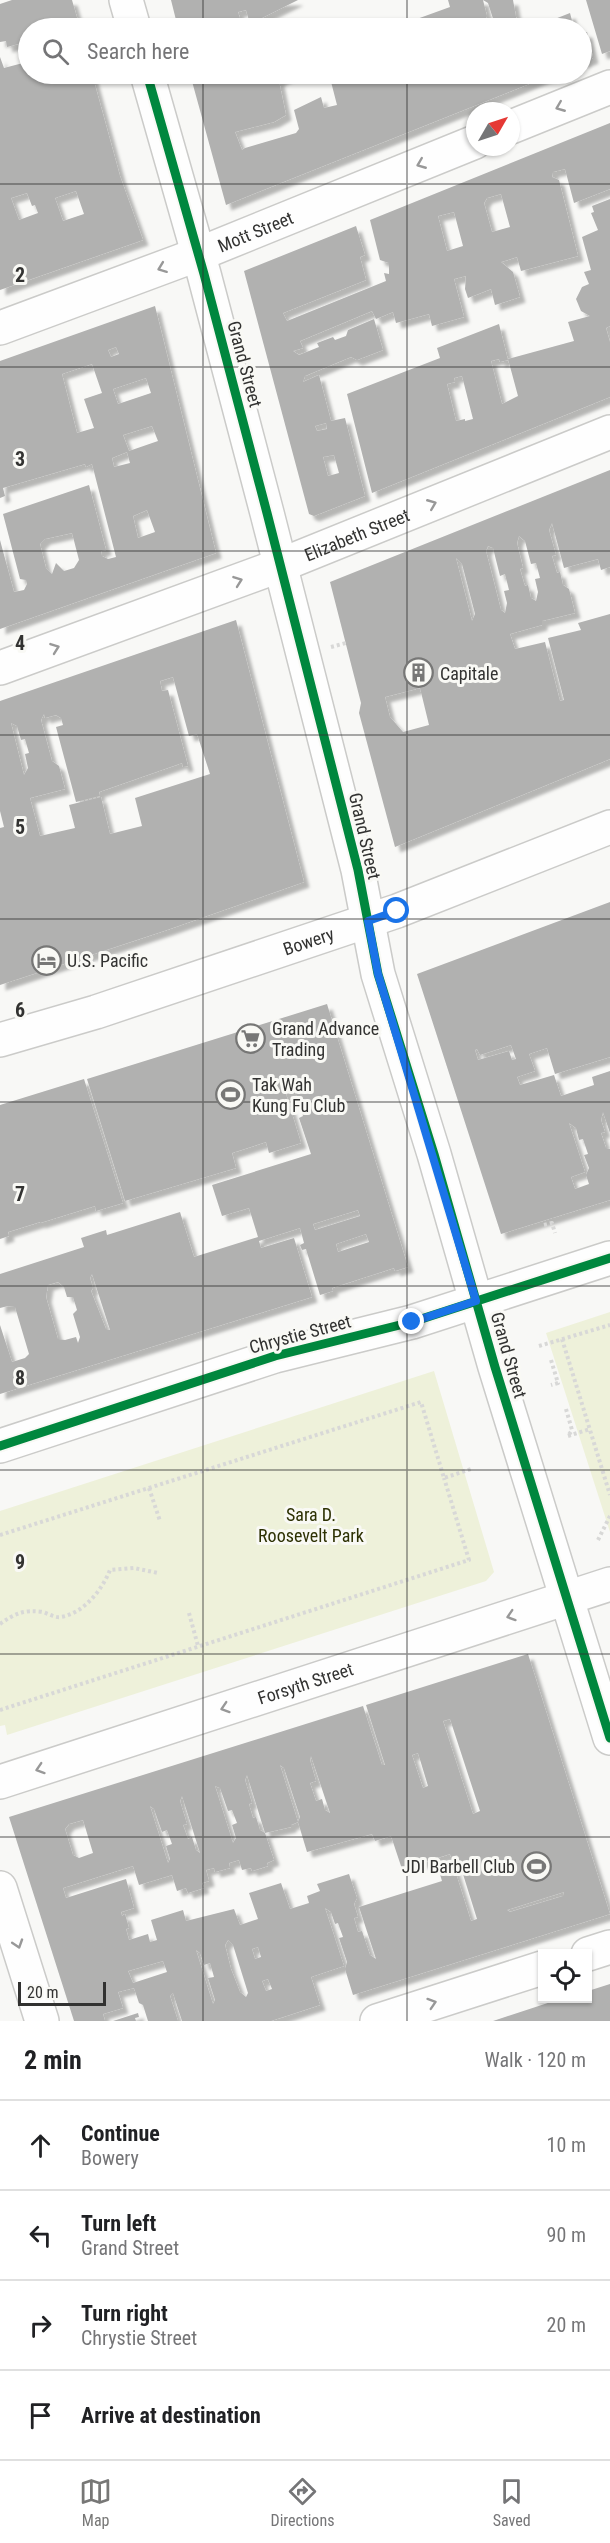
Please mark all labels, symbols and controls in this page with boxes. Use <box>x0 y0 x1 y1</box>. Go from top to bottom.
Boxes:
search box <box>18 18 592 84</box>
icon: search <box>39 35 72 68</box>
text: Search here <box>87 39 189 64</box>
one-way arrow <box>556 100 567 112</box>
north arrow <box>466 102 520 156</box>
one-way arrow <box>416 157 427 169</box>
street label: Mott Street <box>214 206 296 256</box>
one-way arrow <box>157 261 168 273</box>
text: 2 <box>15 263 25 287</box>
street label: Grand Street <box>223 319 267 409</box>
text: 3 <box>15 447 25 471</box>
one-way arrow <box>426 499 437 511</box>
street label: Elizabeth Street <box>301 504 412 565</box>
one-way arrow <box>232 576 243 588</box>
text: 4 <box>15 631 25 655</box>
one-way arrow <box>49 643 60 655</box>
building icon: Capitale <box>403 657 435 689</box>
place label: Capitale <box>440 663 498 684</box>
street label: Grand Street <box>345 791 385 881</box>
text: 5 <box>15 815 25 839</box>
route start <box>383 897 409 923</box>
street label: Bowery <box>280 922 337 959</box>
hotel icon: U.S. Pacific <box>30 944 62 976</box>
place label: U.S. Pacific <box>67 950 148 971</box>
text: 6 <box>15 998 25 1022</box>
place label: Grand Advance Trading <box>272 1018 379 1060</box>
supermarket icon: Grand Advance Trading <box>235 1022 267 1054</box>
place label: Tak Wah Kung Fu Club <box>252 1074 345 1116</box>
sports icon: Tak Wah Kung Fu Club <box>215 1078 247 1110</box>
text: 7 <box>15 1182 25 1206</box>
route end <box>398 1308 424 1334</box>
street label: Chrystie Street <box>247 1310 353 1358</box>
street label: Grand Street <box>487 1310 531 1400</box>
text: 8 <box>15 1366 25 1390</box>
park label: Sara D. Roosevelt Park <box>258 1504 364 1546</box>
text: 9 <box>15 1550 25 1574</box>
one-way arrow <box>506 1608 517 1621</box>
street label: Forsyth Street <box>255 1658 356 1708</box>
one-way arrow <box>220 1701 231 1714</box>
one-way arrow <box>35 1761 46 1774</box>
sports icon: JDI Barbell Club <box>520 1850 552 1882</box>
place label: JDI Barbell Club <box>402 1856 515 1877</box>
one-way arrow <box>10 1938 23 1949</box>
map controls <box>538 1949 592 2003</box>
button: locate <box>538 1949 592 2003</box>
scale bar <box>18 1979 106 2006</box>
text: 20 m <box>27 1983 59 2002</box>
one-way arrow <box>426 1998 437 2010</box>
text: 2 min <box>24 2045 82 2075</box>
text: Walk · 120 m <box>485 2048 586 2072</box>
text: Continue <box>81 2121 160 2146</box>
icon: ahead <box>24 2129 57 2162</box>
text: 10 m <box>547 2133 586 2157</box>
text: Bowery <box>81 2146 139 2170</box>
text: Turn left <box>81 2211 156 2236</box>
icon: left <box>24 2219 57 2252</box>
text: 90 m <box>547 2223 586 2247</box>
text: Grand Street <box>81 2236 179 2260</box>
text: Turn right <box>81 2301 168 2326</box>
icon: right <box>24 2309 57 2342</box>
text: 20 m <box>547 2313 586 2337</box>
text: Chrystie Street <box>81 2326 197 2350</box>
icon: arrive <box>24 2399 57 2432</box>
text: Arrive at destination <box>81 2403 261 2428</box>
tab: Map <box>79 2475 112 2530</box>
tab: Directions <box>271 2475 334 2530</box>
tab: Saved <box>493 2475 531 2530</box>

